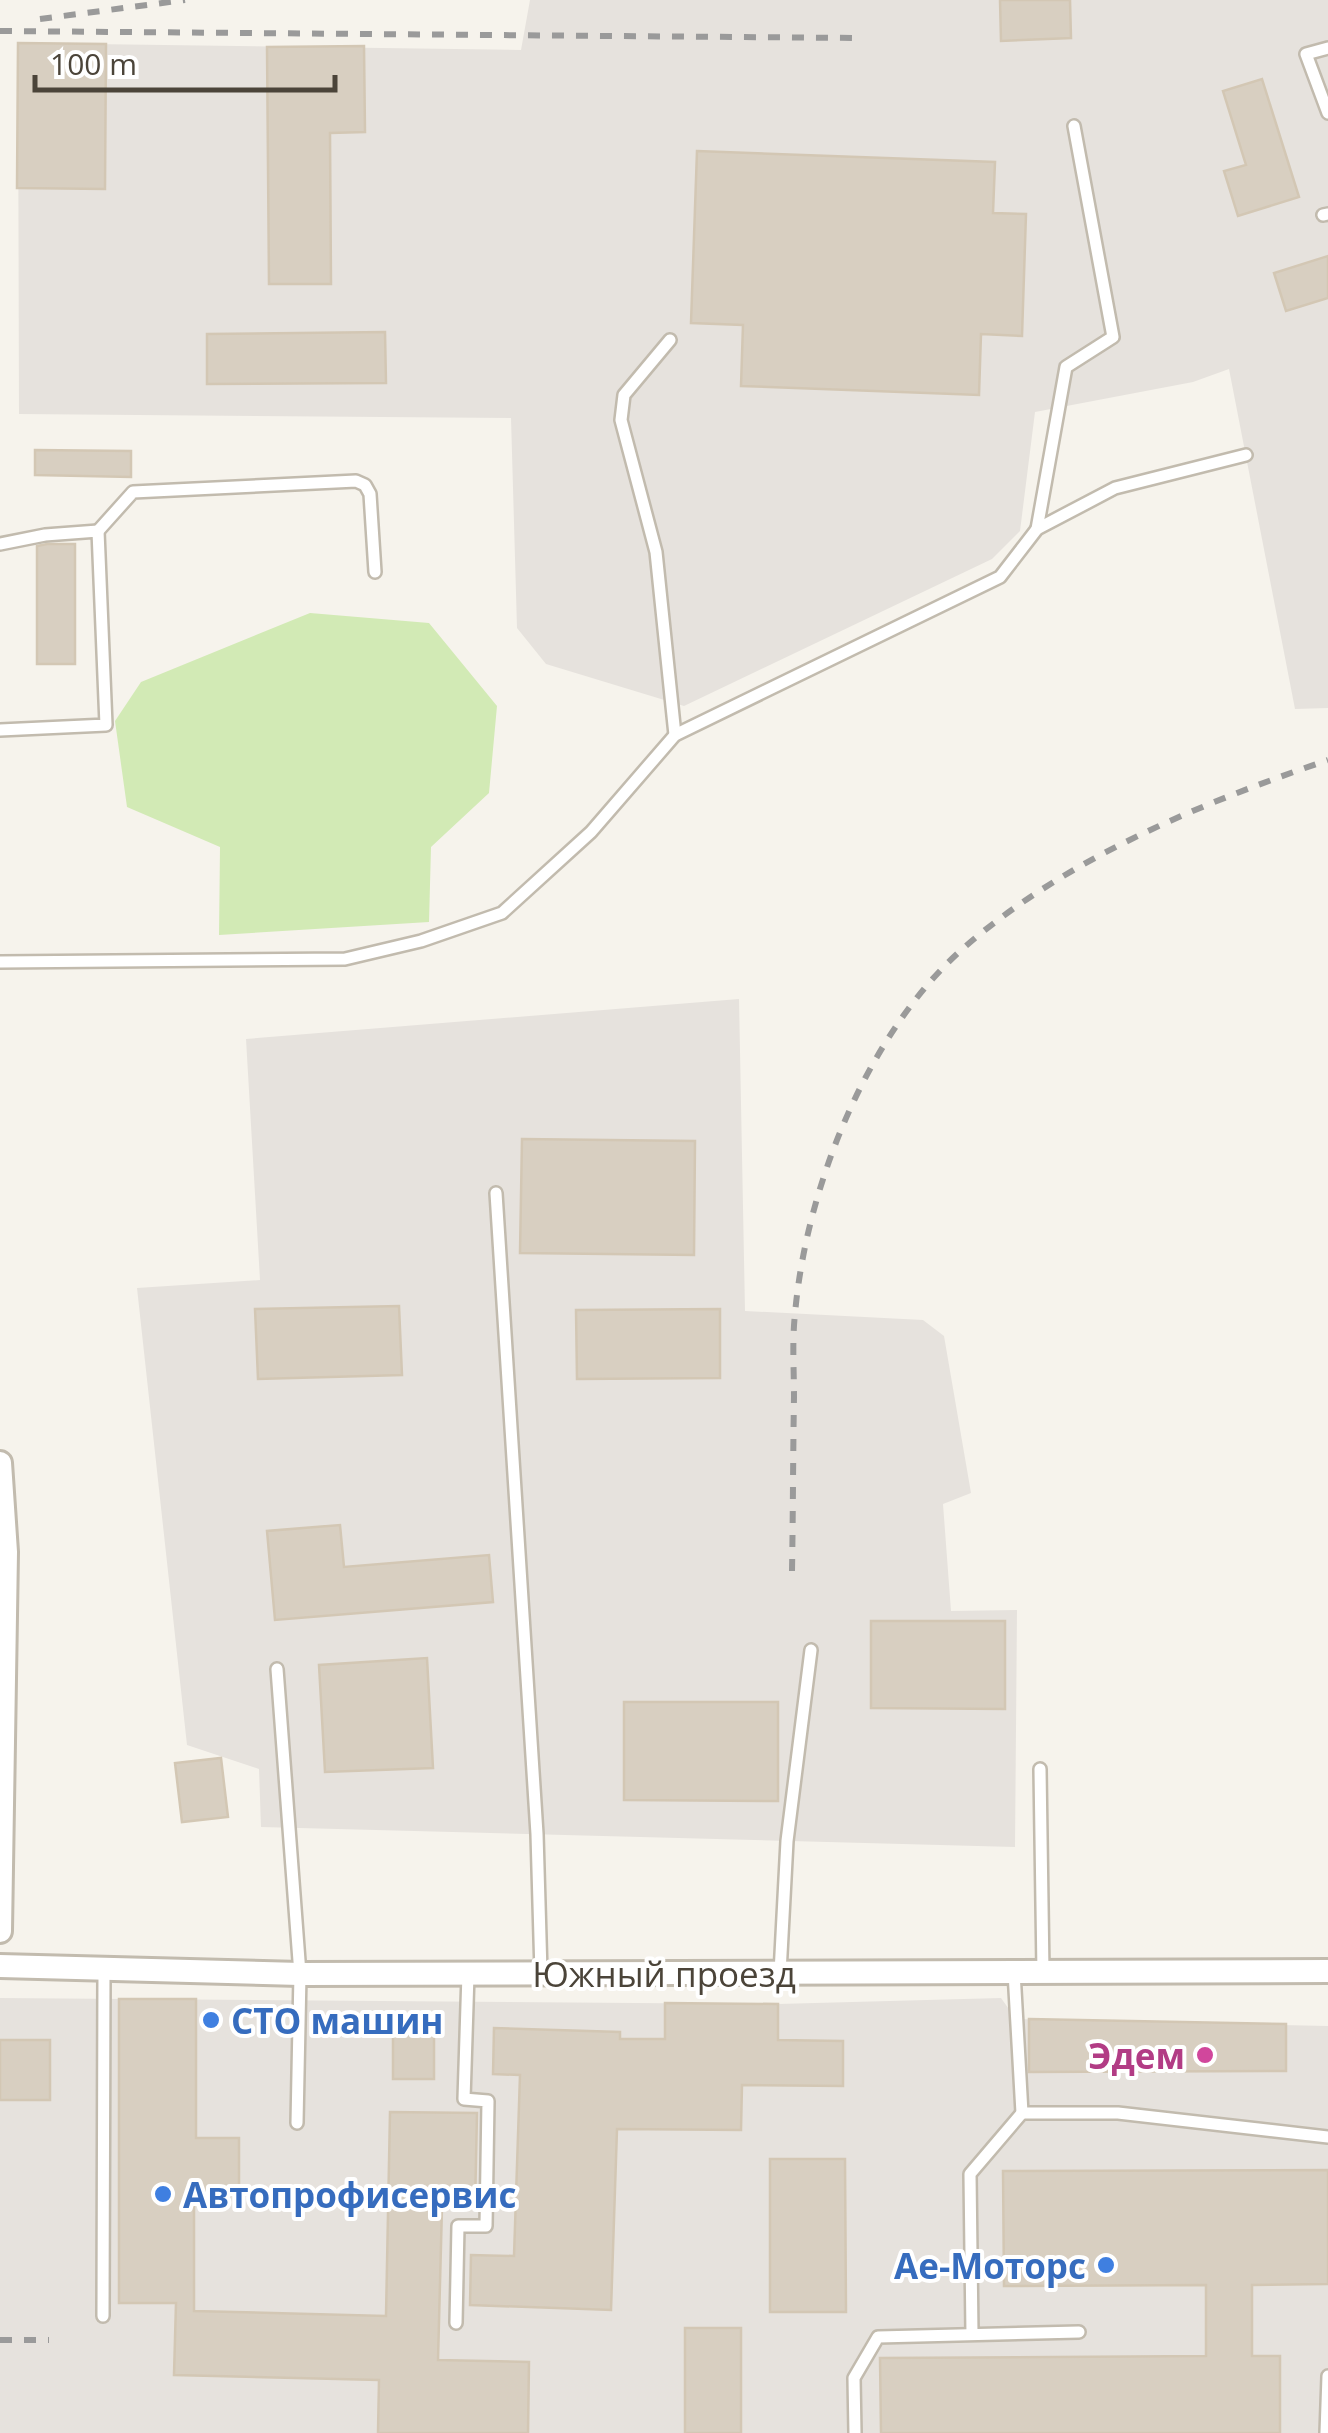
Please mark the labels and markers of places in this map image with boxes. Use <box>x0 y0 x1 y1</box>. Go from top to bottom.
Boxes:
place label: СТО машин <box>231 1997 444 2044</box>
marker: СТО машин <box>200 2009 222 2031</box>
place label: Эдем <box>1088 2032 1185 2079</box>
marker: Эдем <box>1194 2044 1216 2066</box>
place label: Автопрофисервис <box>183 2171 517 2218</box>
marker: Автопрофисервис <box>152 2183 174 2205</box>
place label: Ае-Моторс <box>894 2242 1086 2289</box>
marker: Ае-Моторс <box>1095 2254 1117 2276</box>

